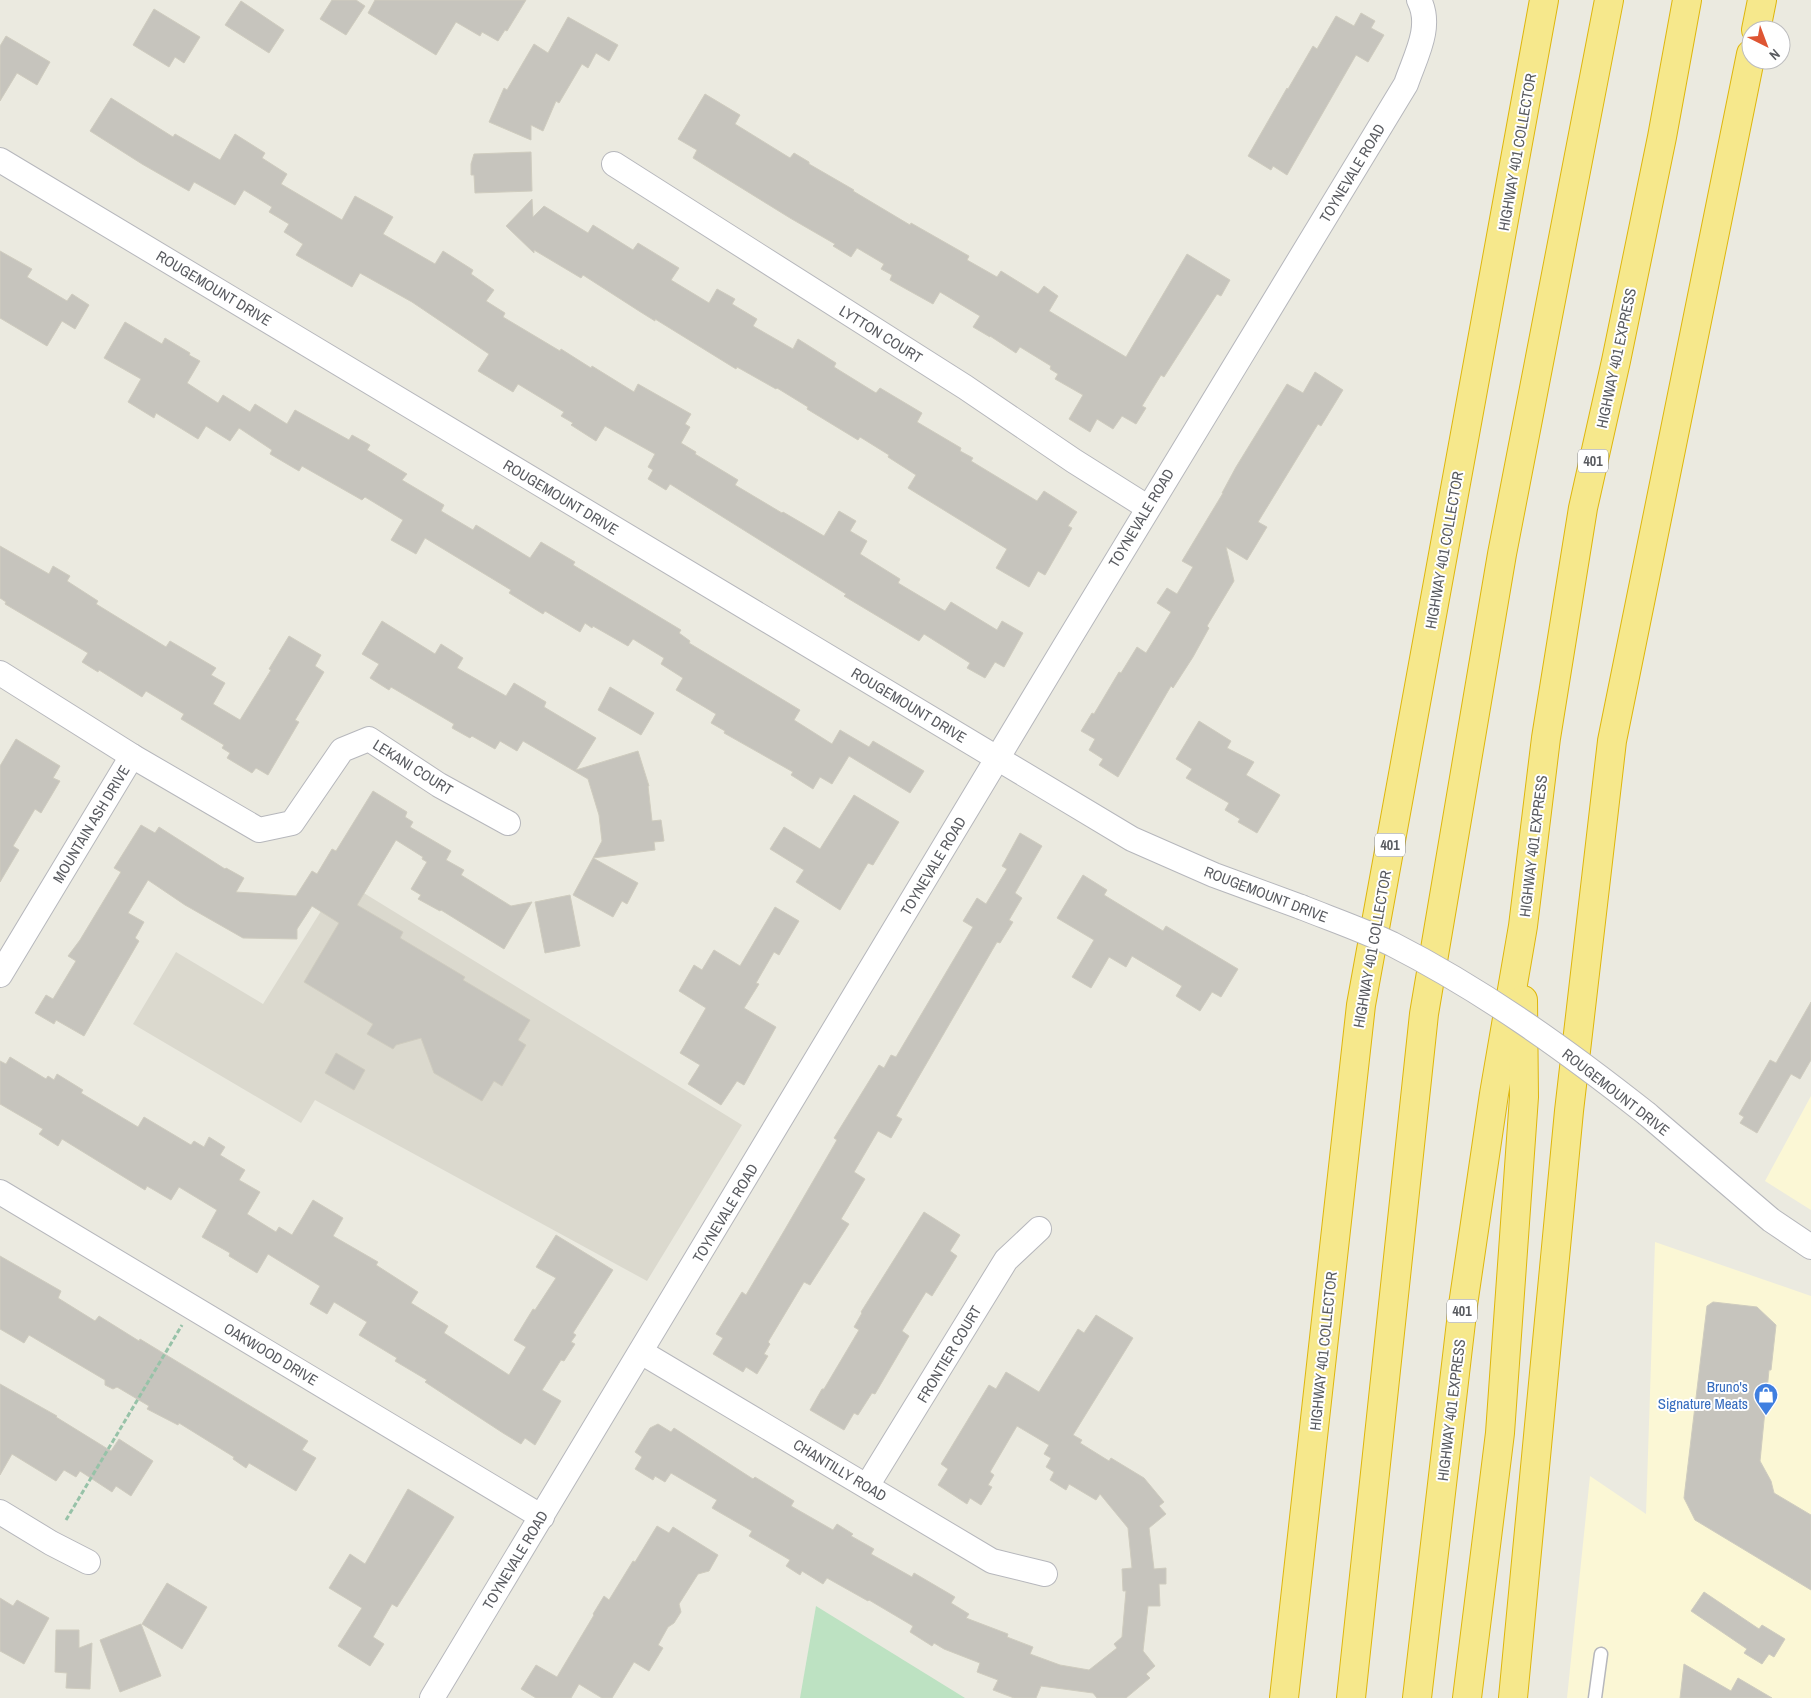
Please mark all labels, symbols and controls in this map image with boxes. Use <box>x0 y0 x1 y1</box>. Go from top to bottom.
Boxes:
north arrow <box>1741 20 1791 70</box>
text: N <box>1766 45 1784 64</box>
street label: HIGHWAY 401 COLLECTOR <box>1493 72 1541 232</box>
street label: TOYNEVALE ROAD <box>1314 120 1390 226</box>
street label: ROUGEMOUNT DRIVE <box>152 245 276 331</box>
street label: HIGHWAY 401 EXPRESS <box>1591 286 1641 430</box>
street label: LYTTON COURT <box>835 300 927 368</box>
road number: 401 <box>1578 450 1608 472</box>
street label: ROUGEMOUNT DRIVE <box>499 454 623 540</box>
street label: TOYNEVALE ROAD <box>1103 465 1179 571</box>
street label: HIGHWAY 401 COLLECTOR <box>1420 470 1468 630</box>
street label: ROUGEMOUNT DRIVE <box>847 662 971 748</box>
street label: LEKANI COURT <box>369 734 457 800</box>
street label: MOUNTAIN ASH DRIVE <box>48 761 134 887</box>
street label: HIGHWAY 401 EXPRESS <box>1514 774 1552 918</box>
street label: TOYNEVALE ROAD <box>895 813 971 919</box>
road number: 401 <box>1375 834 1405 856</box>
street label: ROUGEMOUNT DRIVE <box>1201 861 1331 927</box>
street label: HIGHWAY 401 COLLECTOR <box>1348 869 1396 1029</box>
street label: ROUGEMOUNT DRIVE <box>1558 1043 1674 1141</box>
street label: TOYNEVALE ROAD <box>687 1160 763 1266</box>
street label: HIGHWAY 401 COLLECTOR <box>1304 1270 1342 1431</box>
road number: 401 <box>1447 1300 1477 1322</box>
street label: FRONTIER COURT <box>912 1301 987 1406</box>
street label: OAKWOOD DRIVE <box>220 1318 322 1390</box>
street label: HIGHWAY 401 EXPRESS <box>1432 1338 1470 1482</box>
place label: Bruno's Signature Meats <box>1658 1376 1748 1414</box>
shop icon: Bruno's Signature Meats <box>1753 1382 1779 1416</box>
street label: CHANTILLY ROAD <box>789 1434 891 1506</box>
street label: TOYNEVALE ROAD <box>477 1507 553 1613</box>

